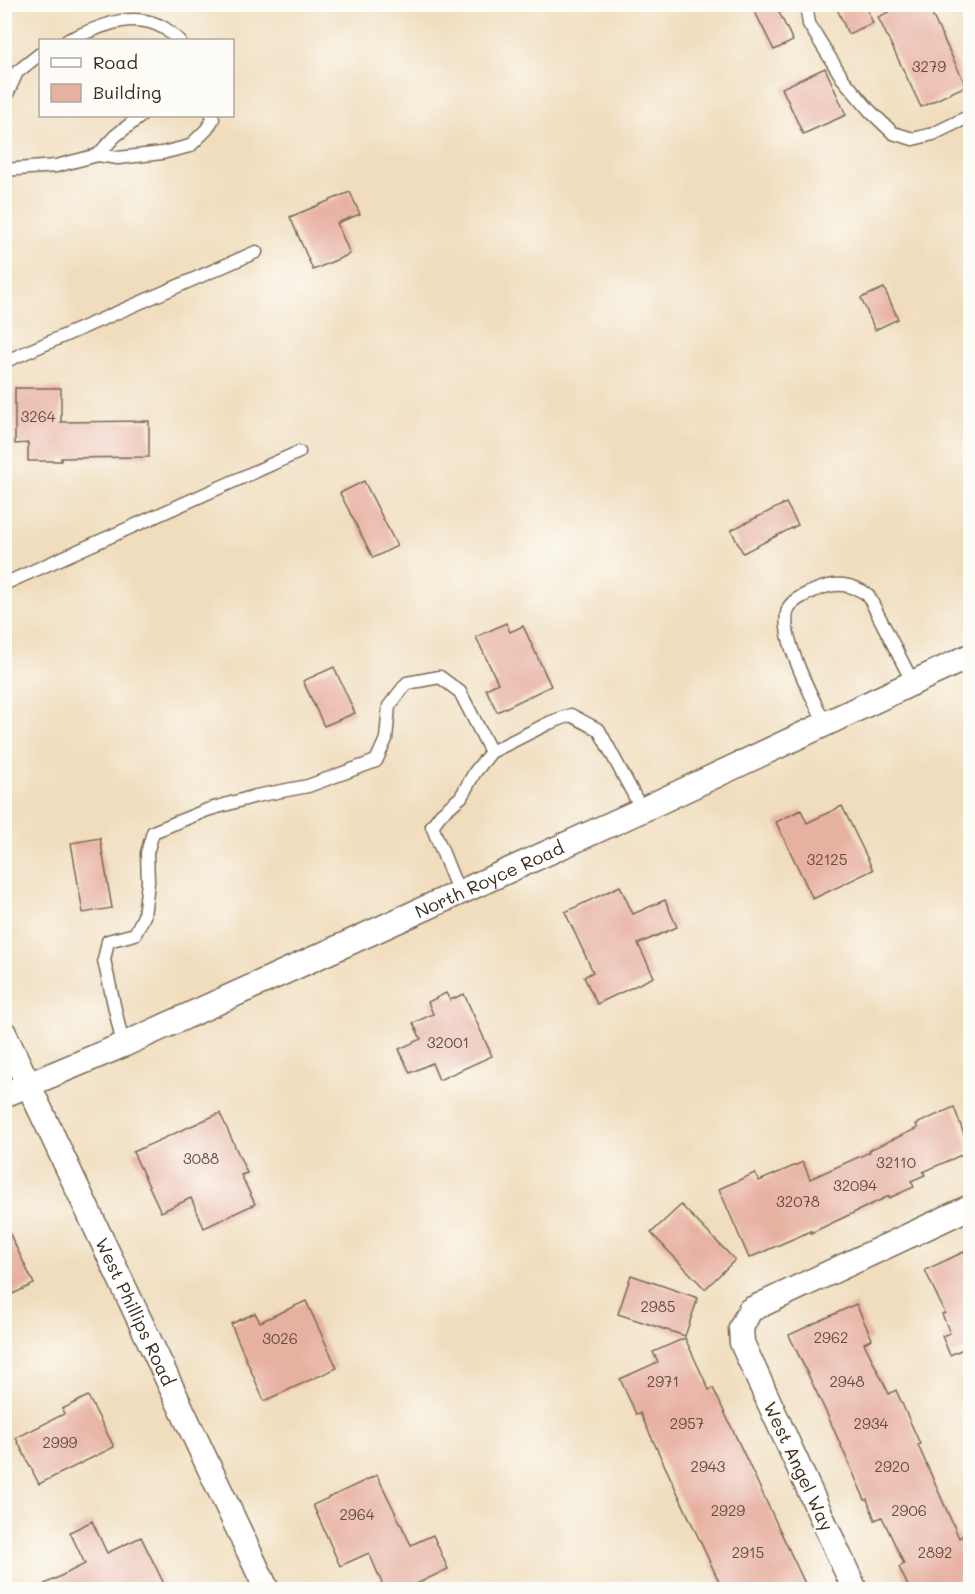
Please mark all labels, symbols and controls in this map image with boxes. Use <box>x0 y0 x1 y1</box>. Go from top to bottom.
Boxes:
legend <box>39 39 234 117</box>
text: Road <box>93 50 138 74</box>
house number: 3279 <box>912 56 946 76</box>
text: Building <box>93 80 161 104</box>
house number: 3264 <box>20 406 56 426</box>
street label: North Royce Road <box>411 835 567 923</box>
house number: 32125 <box>807 849 847 869</box>
house number: 32001 <box>427 1032 469 1052</box>
house number: 3088 <box>183 1148 219 1168</box>
house number: 32110 <box>876 1152 916 1172</box>
house number: 32094 <box>833 1175 877 1195</box>
house number: 32078 <box>776 1191 820 1211</box>
street label: West Phillips Road <box>90 1234 181 1390</box>
house number: 2985 <box>640 1296 676 1316</box>
house number: 2962 <box>814 1327 848 1347</box>
house number: 3026 <box>262 1328 298 1348</box>
house number: 2971 <box>647 1371 679 1391</box>
house number: 2948 <box>829 1371 865 1391</box>
street label: West Angel Way <box>759 1397 839 1535</box>
house number: 2957 <box>670 1413 704 1433</box>
house number: 2934 <box>854 1413 889 1433</box>
house number: 2999 <box>43 1432 78 1452</box>
house number: 2943 <box>691 1456 726 1476</box>
house number: 2920 <box>875 1456 909 1476</box>
house number: 2929 <box>711 1500 745 1520</box>
house number: 2906 <box>891 1500 927 1520</box>
house number: 2964 <box>339 1504 375 1524</box>
house number: 2915 <box>732 1542 764 1562</box>
house number: 2892 <box>918 1542 952 1562</box>

